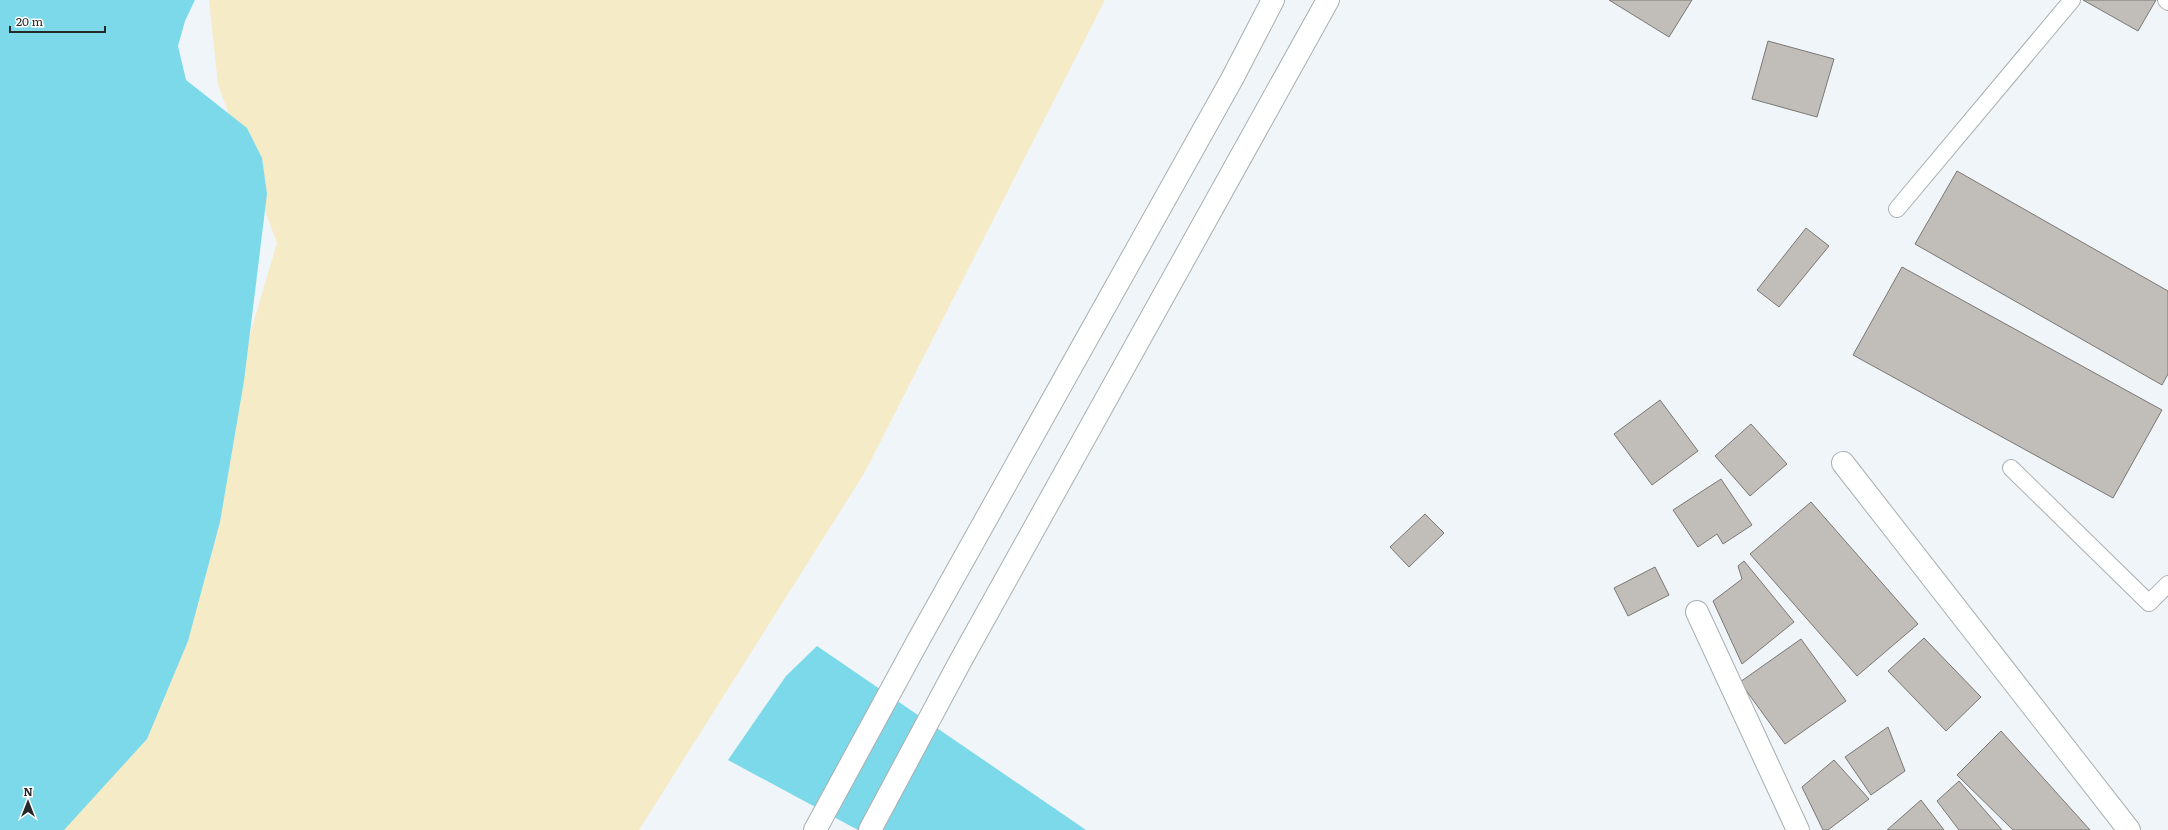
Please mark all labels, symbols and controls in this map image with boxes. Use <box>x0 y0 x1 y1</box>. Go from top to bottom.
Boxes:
scale bar <box>10 8 105 34</box>
text: 20 m <box>16 12 43 30</box>
north arrow <box>8 782 48 822</box>
text: N <box>23 783 33 799</box>

